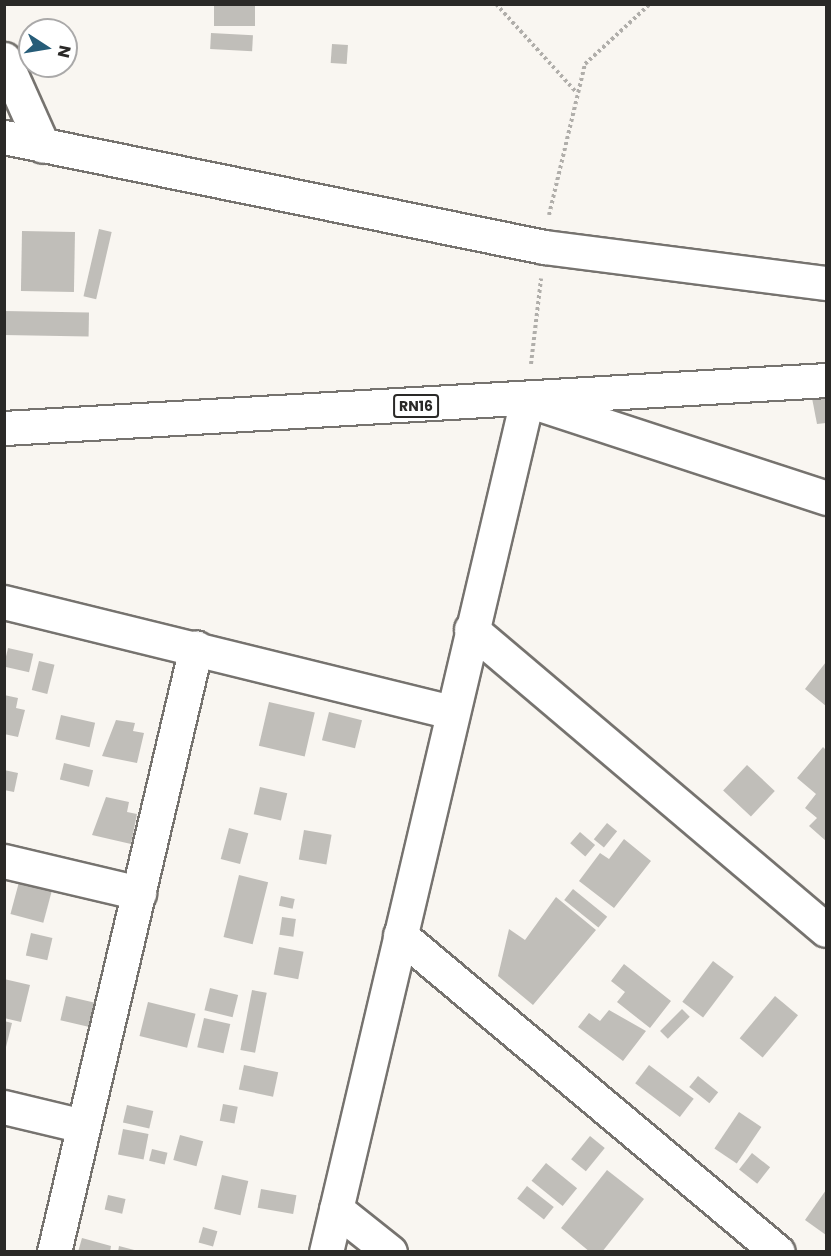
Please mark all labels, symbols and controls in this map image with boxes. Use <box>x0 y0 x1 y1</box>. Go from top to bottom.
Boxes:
north arrow <box>18 18 78 78</box>
text: N <box>52 43 77 60</box>
road number: RN16 <box>392 395 440 417</box>

